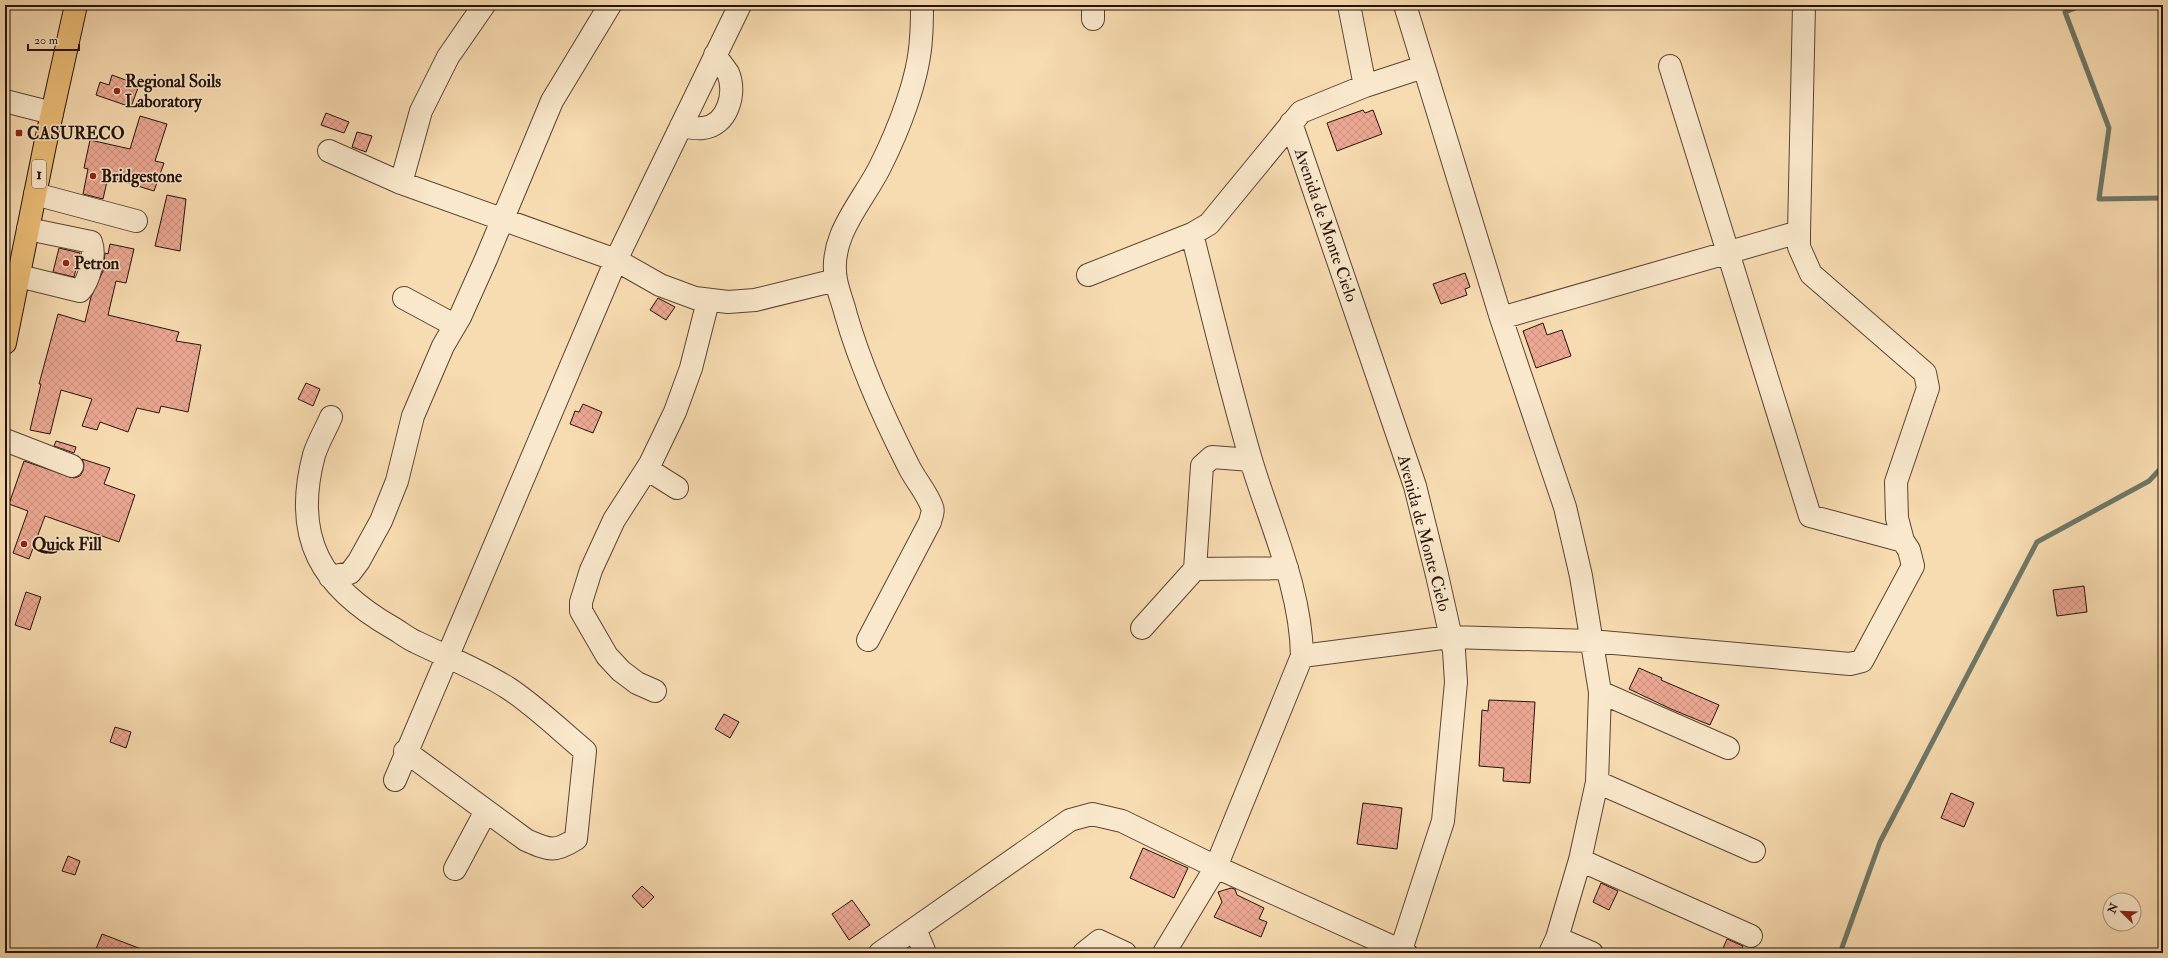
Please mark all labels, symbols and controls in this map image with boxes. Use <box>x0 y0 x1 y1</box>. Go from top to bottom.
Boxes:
scale bar <box>28 26 79 52</box>
text: 20 m <box>34 33 59 48</box>
place label: Regional Soils Laboratory <box>125 71 221 113</box>
marker: Regional Soils Laboratory <box>112 86 122 96</box>
place label: CASURECO <box>27 123 125 144</box>
marker: CASURECO <box>14 128 24 138</box>
street label: Avenida de Monte Cielo <box>1289 144 1362 305</box>
road number: 1 <box>32 160 46 188</box>
place label: Bridgestone <box>101 166 183 188</box>
marker: Bridgestone <box>88 171 98 181</box>
place label: Petron <box>74 253 120 274</box>
marker: Petron <box>61 258 71 268</box>
street label: Avenida de Monte Cielo <box>1393 451 1455 614</box>
place label: Quick Fill <box>32 534 103 555</box>
marker: Quick Fill <box>19 539 29 549</box>
north arrow <box>2102 892 2142 932</box>
text: N <box>2105 900 2122 916</box>

